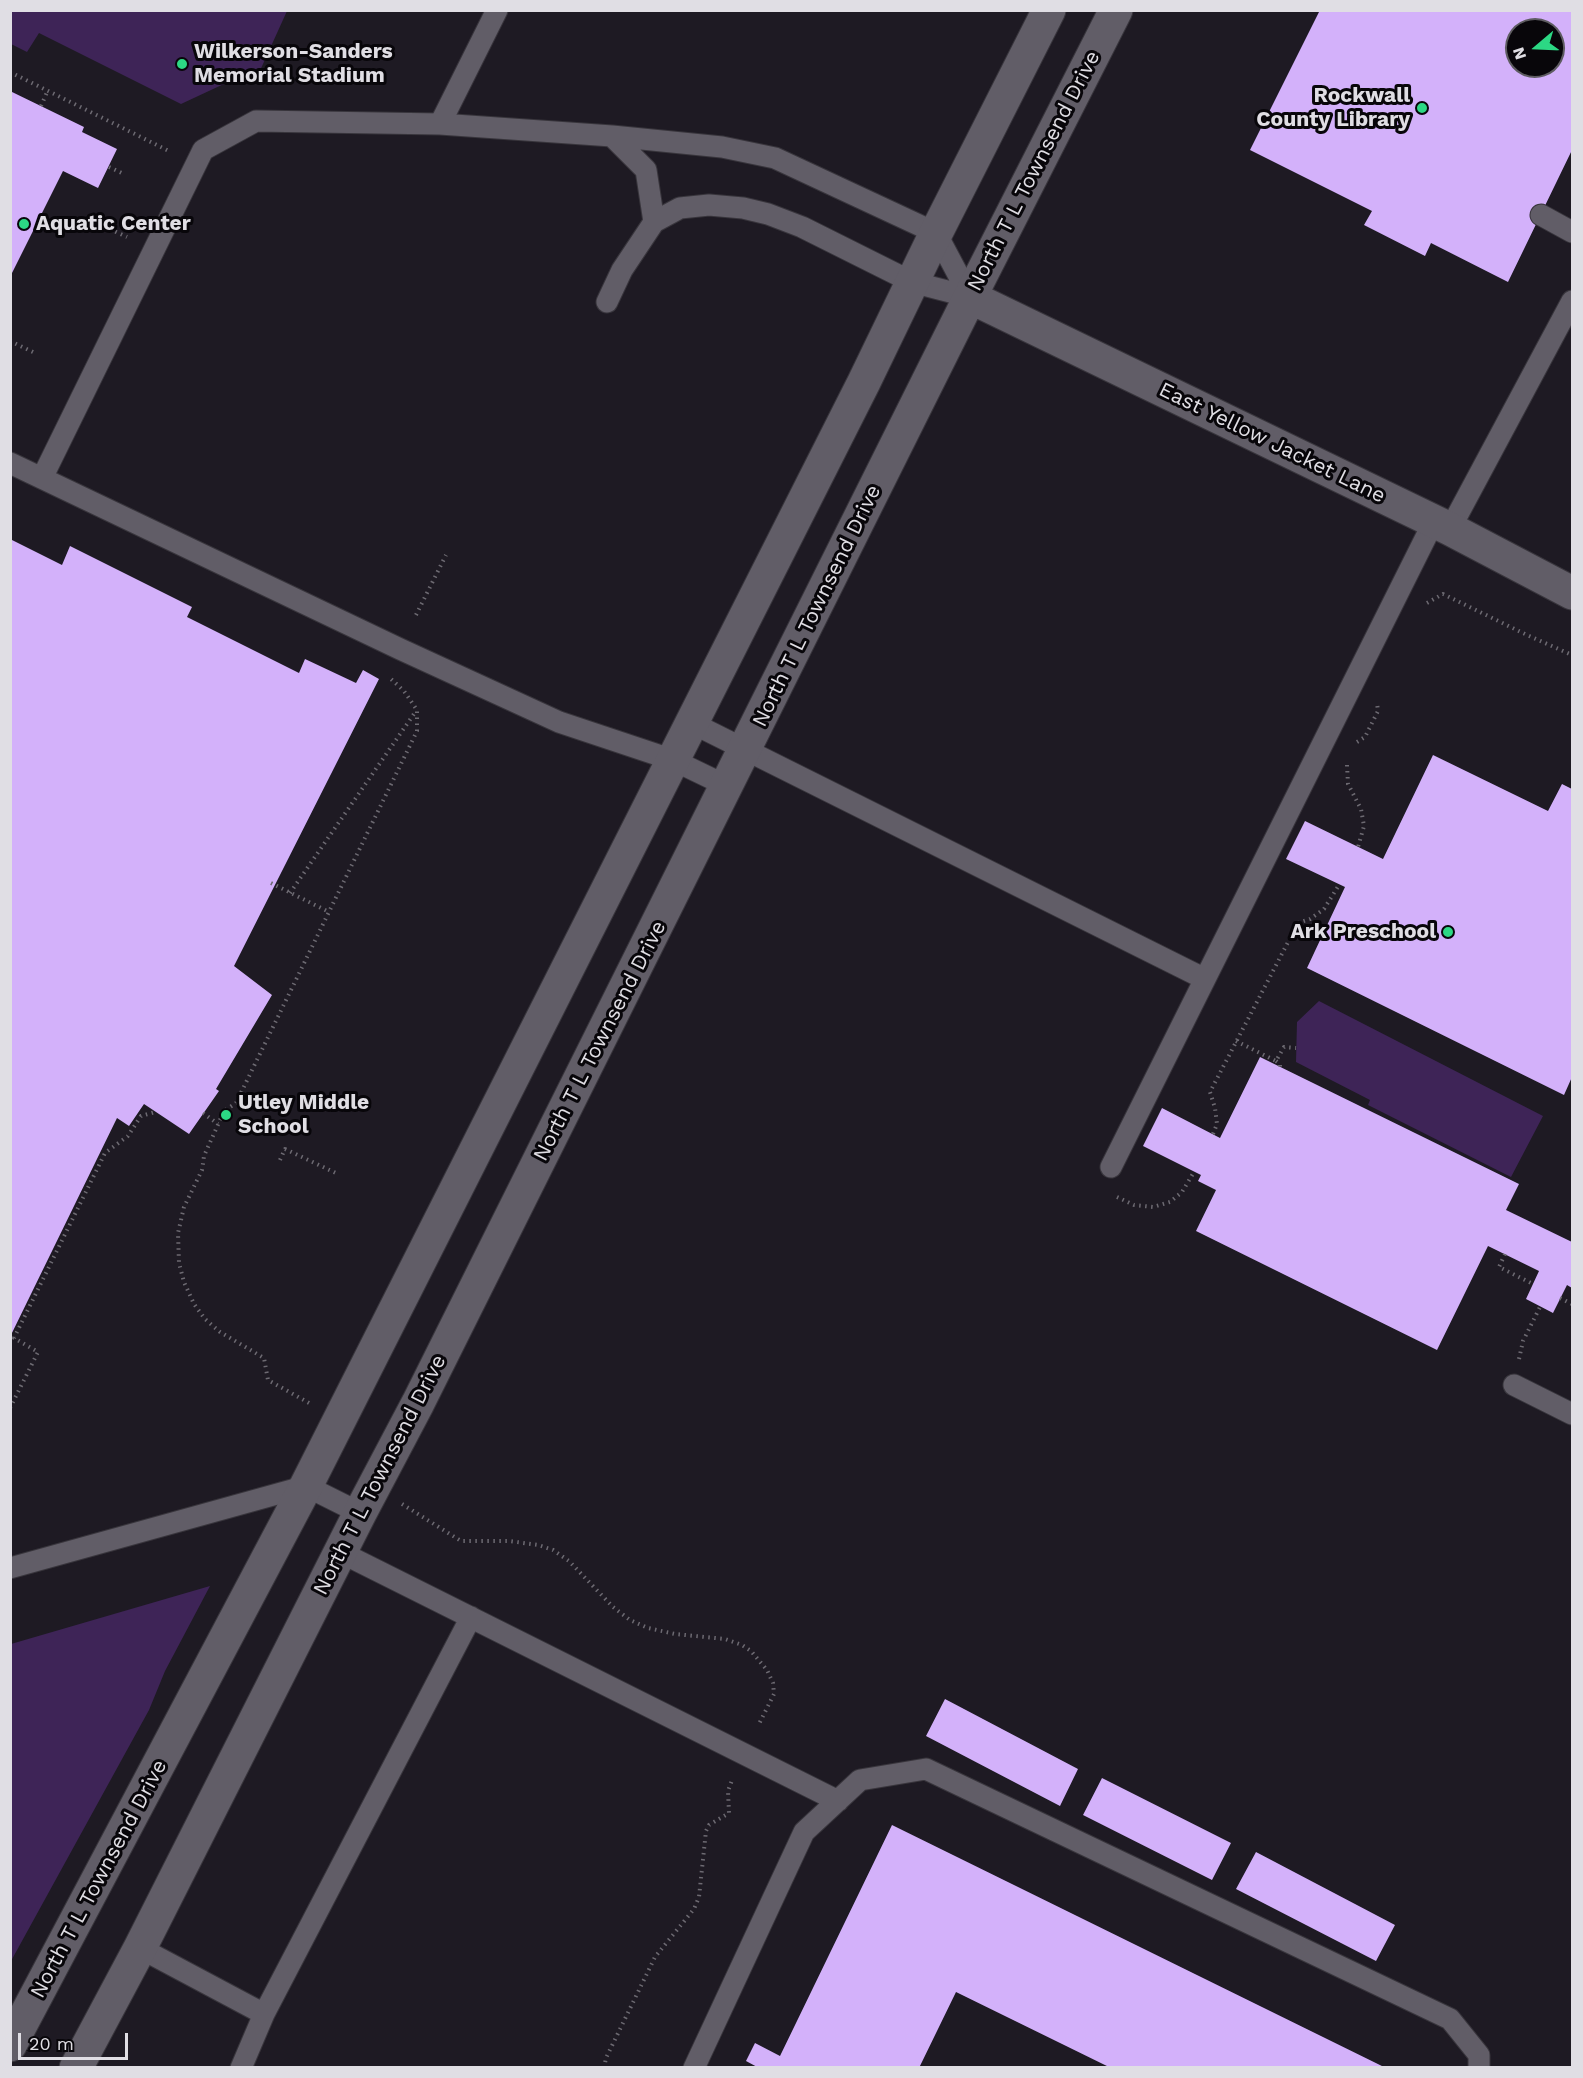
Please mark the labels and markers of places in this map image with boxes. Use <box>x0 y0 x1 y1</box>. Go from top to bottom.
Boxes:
place label: Wilkerson-Sanders Memorial Stadium <box>194 39 393 89</box>
marker: Wilkerson-Sanders Memorial Stadium <box>175 57 189 71</box>
place label: Rockwall County Library <box>1256 83 1410 133</box>
marker: Rockwall County Library <box>1415 101 1429 115</box>
place label: Aquatic Center <box>36 211 191 237</box>
marker: Aquatic Center <box>17 217 31 231</box>
place label: Ark Preschool <box>1291 919 1436 945</box>
marker: Ark Preschool <box>1441 925 1455 939</box>
place label: Utley Middle School <box>238 1090 369 1140</box>
marker: Utley Middle School <box>219 1108 233 1122</box>

